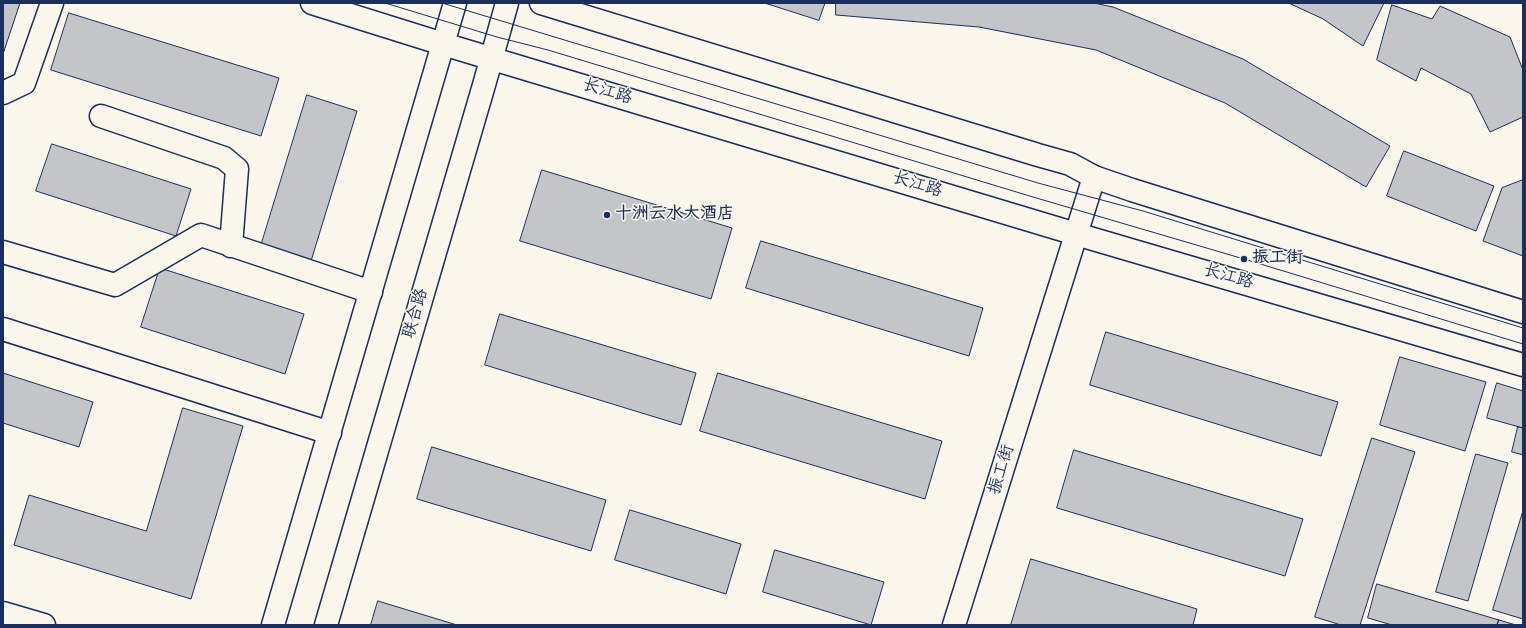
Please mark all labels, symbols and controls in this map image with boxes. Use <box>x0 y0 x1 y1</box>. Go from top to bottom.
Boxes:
street label: 长江路 <box>580 76 634 110</box>
street label: 长江路 <box>890 169 944 203</box>
place label: 十洲云水大酒店 <box>615 205 734 225</box>
marker: 十洲云水大酒店 <box>602 210 612 220</box>
place label: 振工街 <box>1252 249 1303 269</box>
marker: 振工街 <box>1239 254 1249 264</box>
street label: 长江路 <box>1201 261 1255 295</box>
street label: 联合路 <box>400 287 434 341</box>
street label: 振工街 <box>986 443 1020 497</box>

